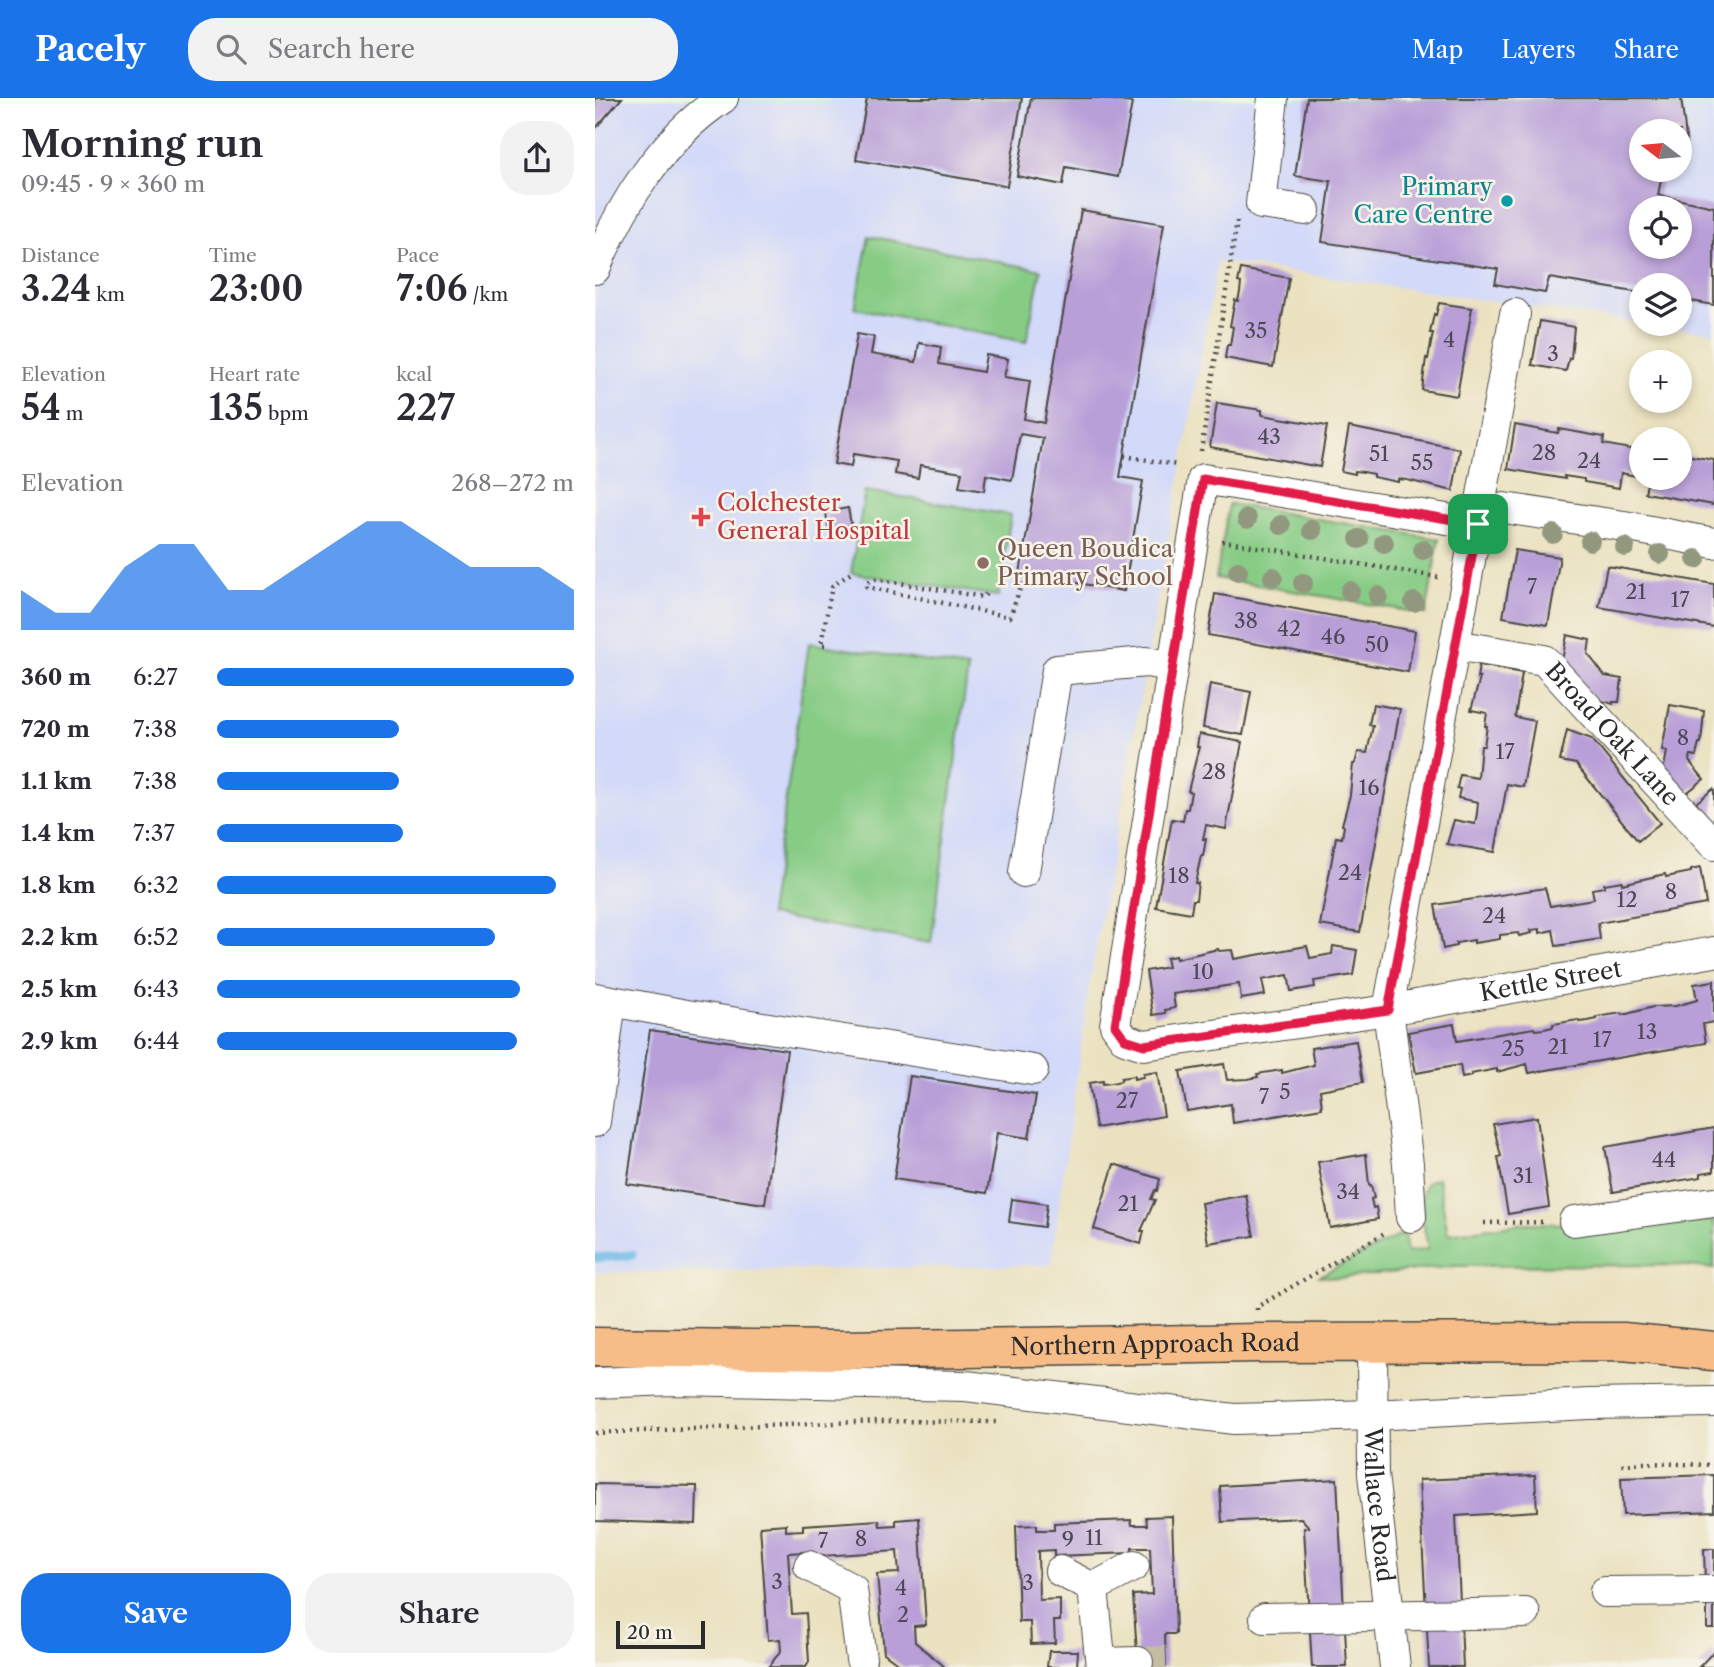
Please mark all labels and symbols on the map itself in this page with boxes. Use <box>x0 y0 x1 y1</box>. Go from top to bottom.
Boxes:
north arrow <box>1629 119 1692 182</box>
place label: Primary Care Centre <box>1354 172 1494 229</box>
marker: Primary Care Centre <box>1499 193 1515 209</box>
house number: 35 <box>1245 318 1267 343</box>
house number: 4 <box>1443 327 1455 352</box>
house number: 3 <box>1547 341 1559 366</box>
house number: 43 <box>1257 424 1281 449</box>
house number: 28 <box>1532 440 1556 465</box>
house number: 51 <box>1369 441 1389 466</box>
house number: 24 <box>1577 448 1601 473</box>
house number: 55 <box>1411 450 1433 475</box>
place label: Colchester General Hospital <box>717 488 910 545</box>
pin <box>1448 494 1508 554</box>
marker: Colchester General Hospital <box>691 507 711 527</box>
place label: Queen Boudica Primary School <box>997 534 1174 591</box>
marker: Queen Boudica Primary School <box>975 555 991 571</box>
house number: 7 <box>1527 574 1538 599</box>
house number: 21 <box>1626 579 1647 604</box>
house number: 17 <box>1670 587 1690 612</box>
house number: 38 <box>1234 608 1258 633</box>
house number: 42 <box>1277 616 1301 641</box>
house number: 46 <box>1321 624 1345 649</box>
house number: 50 <box>1365 632 1389 657</box>
street label: Broad Oak Lane <box>1540 656 1686 811</box>
house number: 8 <box>1677 725 1689 750</box>
house number: 17 <box>1495 739 1515 764</box>
house number: 28 <box>1202 759 1226 784</box>
house number: 16 <box>1358 775 1380 800</box>
house number: 24 <box>1338 860 1362 885</box>
house number: 18 <box>1168 863 1190 888</box>
house number: 8 <box>1665 879 1677 904</box>
house number: 12 <box>1617 887 1637 912</box>
house number: 24 <box>1482 903 1506 928</box>
street label: Kettle Street <box>1477 954 1624 1007</box>
house number: 10 <box>1192 959 1214 984</box>
house number: 13 <box>1637 1019 1657 1044</box>
house number: 17 <box>1592 1027 1612 1052</box>
house number: 21 <box>1548 1034 1569 1059</box>
house number: 25 <box>1501 1036 1525 1061</box>
house number: 5 <box>1279 1079 1291 1104</box>
house number: 7 <box>1259 1084 1270 1109</box>
house number: 27 <box>1116 1088 1139 1113</box>
house number: 44 <box>1652 1147 1676 1172</box>
house number: 31 <box>1513 1163 1533 1188</box>
house number: 34 <box>1336 1179 1360 1204</box>
house number: 21 <box>1118 1191 1139 1216</box>
street label: Northern Approach Road <box>1010 1328 1300 1361</box>
street label: Wallace Road <box>1359 1426 1400 1584</box>
house number: 11 <box>1085 1525 1103 1550</box>
house number: 8 <box>855 1526 867 1551</box>
house number: 9 <box>1062 1527 1074 1552</box>
house number: 7 <box>818 1528 829 1553</box>
house number: 3 <box>771 1569 783 1594</box>
house number: 3 <box>1022 1570 1034 1595</box>
house number: 4 <box>895 1575 907 1600</box>
house number: 2 <box>897 1602 909 1627</box>
scale bar <box>616 1618 705 1650</box>

